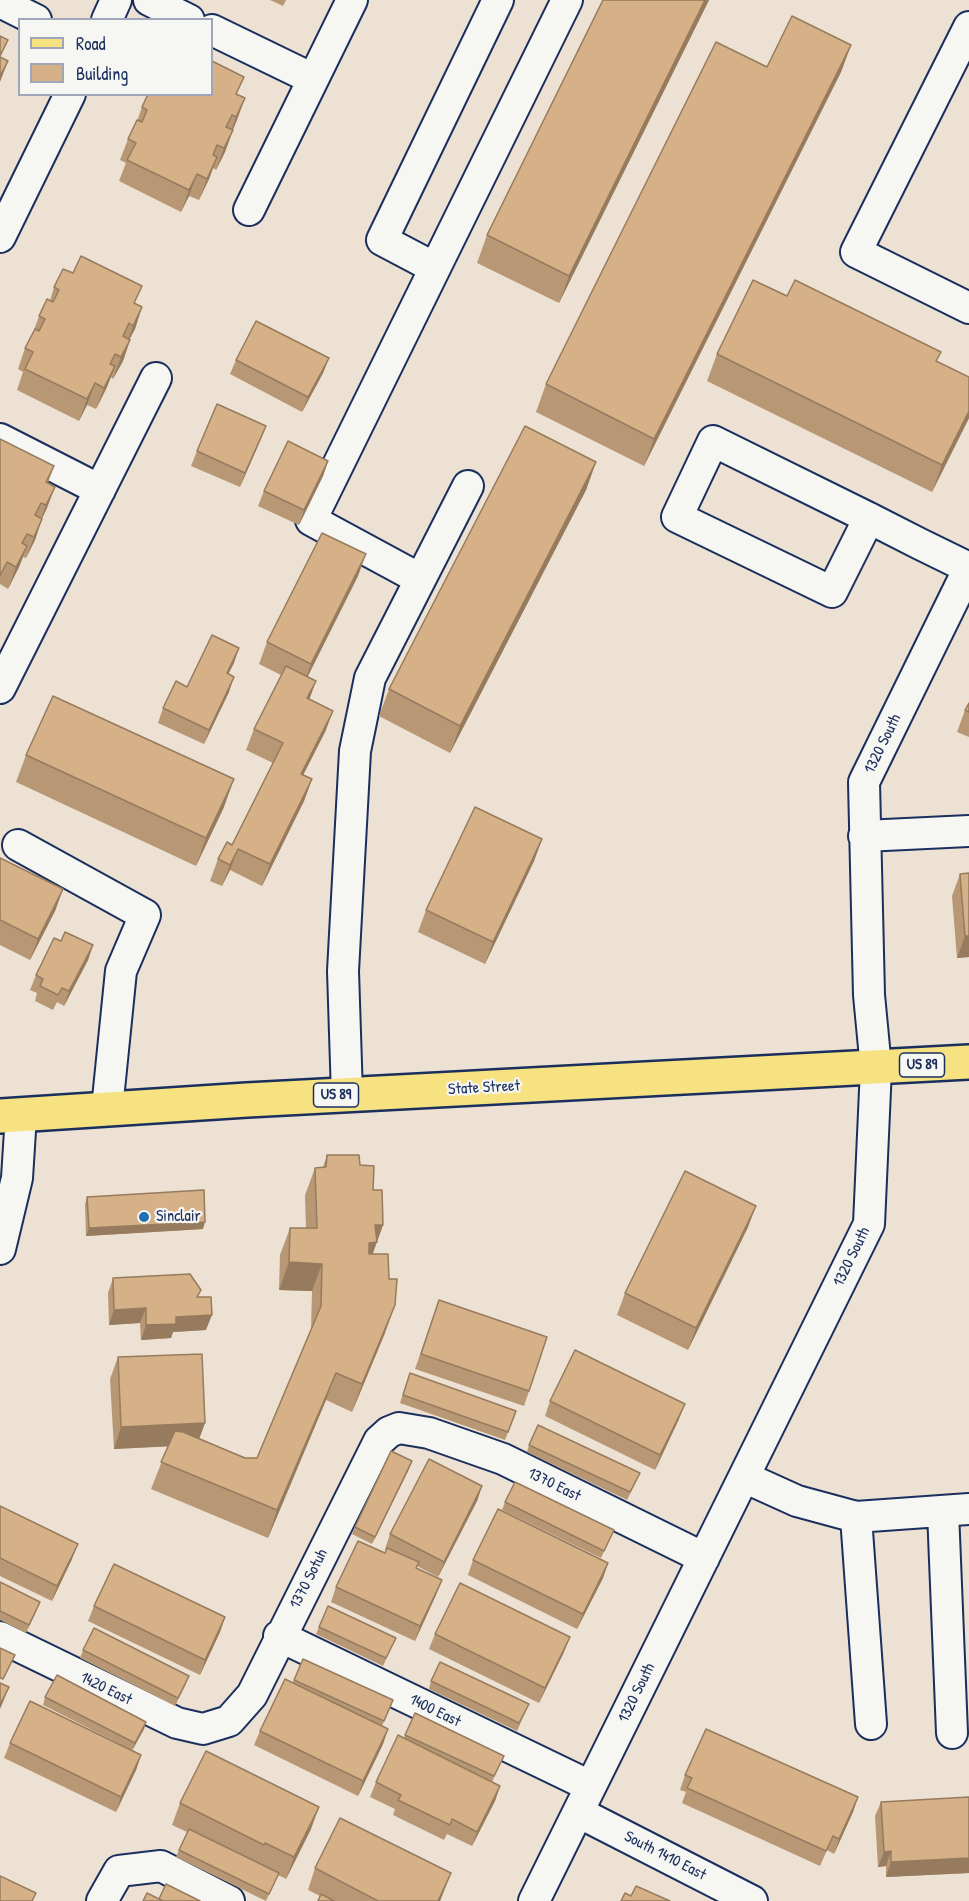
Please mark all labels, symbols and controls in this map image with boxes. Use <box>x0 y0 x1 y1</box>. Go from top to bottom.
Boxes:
legend <box>18 18 213 96</box>
text: Road <box>76 31 106 56</box>
text: Building <box>76 61 128 86</box>
street label: 1320 South <box>860 711 906 777</box>
road number: US 89 <box>900 1053 944 1077</box>
street label: State Street <box>448 1077 520 1099</box>
road number: US 89 <box>314 1083 358 1107</box>
place label: Sinclair <box>156 1207 201 1227</box>
marker: Sinclair <box>137 1210 151 1224</box>
street label: 1320 South <box>829 1224 875 1290</box>
street label: 1370 East <box>524 1464 584 1506</box>
street label: 1370 Sotuh <box>286 1546 332 1612</box>
street label: 1320 South <box>614 1660 660 1726</box>
street label: 1420 East <box>77 1668 135 1710</box>
street label: 1400 East <box>406 1690 464 1732</box>
street label: South 1410 East <box>621 1827 709 1885</box>

